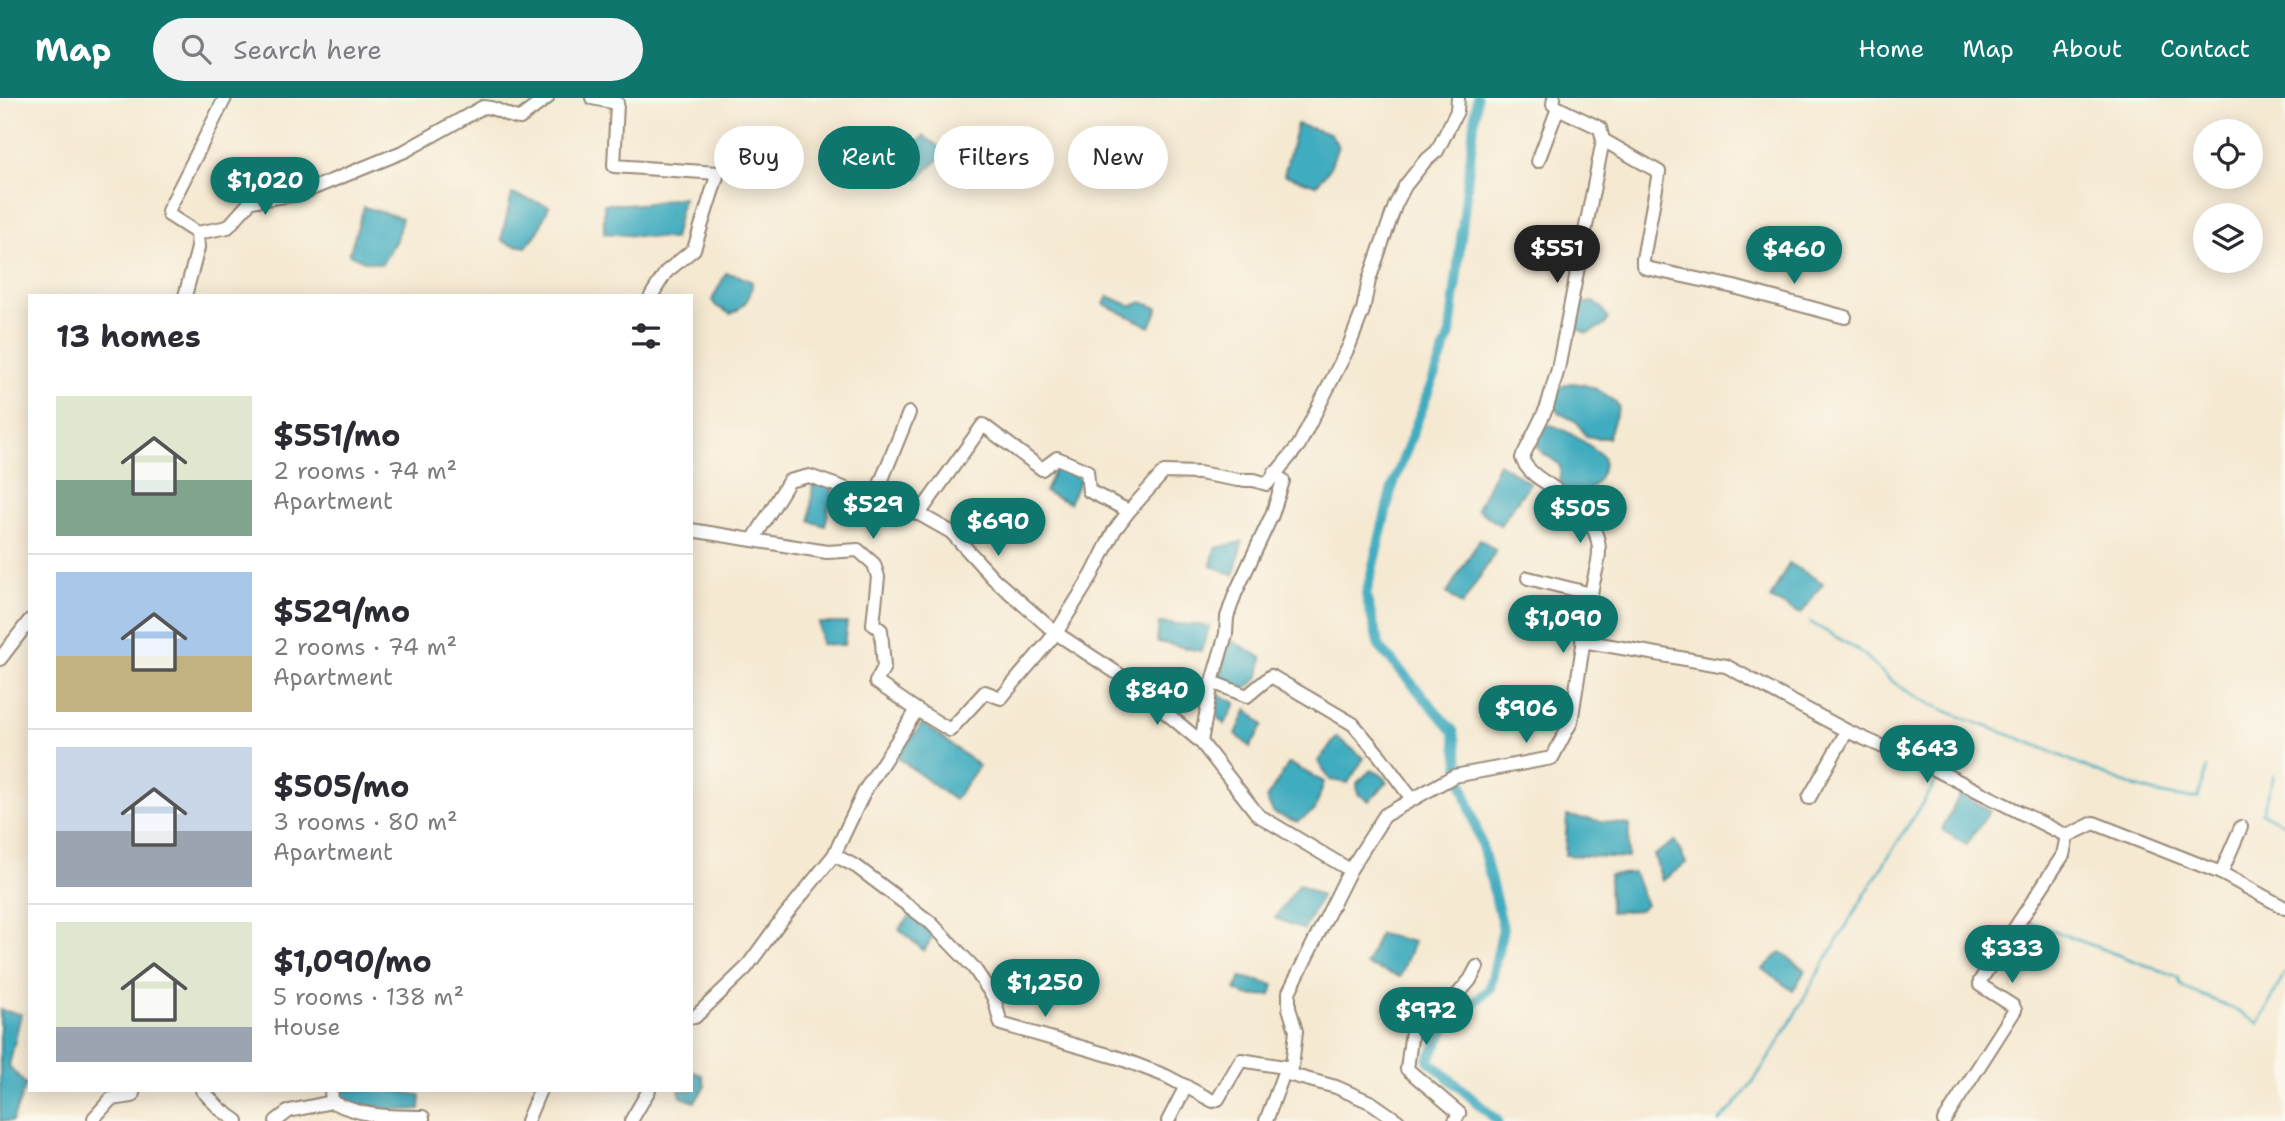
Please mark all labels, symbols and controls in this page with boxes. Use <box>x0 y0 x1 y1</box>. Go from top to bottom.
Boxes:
search box <box>153 18 643 81</box>
text: Map <box>35 27 111 72</box>
icon: search <box>177 30 215 68</box>
text: Search here <box>233 32 382 67</box>
text: Home <box>1858 33 1924 65</box>
text: Map <box>1962 33 2014 65</box>
text: About <box>2052 33 2122 65</box>
text: Contact <box>2160 33 2250 65</box>
map controls <box>2193 119 2263 273</box>
button: locate <box>2193 119 2263 189</box>
chip: Buy <box>714 126 804 189</box>
chip: Rent <box>818 126 920 189</box>
chip: Filters <box>934 126 1054 189</box>
chip: New <box>1068 126 1168 189</box>
pin: $1,020 <box>208 158 322 217</box>
text: $1,020 <box>226 165 304 195</box>
button: layers <box>2193 203 2263 273</box>
pin: $551 <box>1516 226 1598 285</box>
pin: $460 <box>1753 226 1835 286</box>
text: $551 <box>1530 233 1584 263</box>
text: $460 <box>1762 234 1826 264</box>
text: 13 homes <box>56 316 201 357</box>
icon: filters <box>627 317 665 355</box>
text: $551/mo <box>273 415 401 456</box>
icon: home <box>112 424 196 508</box>
text: 2 rooms · 74 m² <box>273 456 457 486</box>
pin: $529 <box>832 482 914 541</box>
text: Apartment <box>273 486 393 516</box>
pin: $505 <box>1539 486 1621 545</box>
text: $529 <box>843 489 903 519</box>
text: $505 <box>1550 493 1610 523</box>
pin: $690 <box>957 498 1039 558</box>
text: $690 <box>967 506 1030 536</box>
text: $529/mo <box>273 591 410 632</box>
pin: $1,090 <box>1506 596 1620 655</box>
icon: home <box>112 600 196 684</box>
text: $1,090 <box>1524 603 1602 633</box>
text: 2 rooms · 74 m² <box>273 632 457 662</box>
text: Apartment <box>273 662 393 692</box>
pin: $840 <box>1116 668 1198 727</box>
text: $840 <box>1125 675 1189 705</box>
pin: $906 <box>1485 686 1567 745</box>
text: $906 <box>1494 693 1558 723</box>
pin: $643 <box>1886 726 1968 785</box>
text: $643 <box>1896 733 1958 763</box>
text: $505/mo <box>273 766 410 807</box>
icon: home <box>112 775 196 859</box>
text: 3 rooms · 80 m² <box>273 807 458 837</box>
text: Apartment <box>273 837 393 867</box>
pin: $333 <box>1971 926 2053 985</box>
text: $333 <box>1981 933 2043 963</box>
text: $1,090/mo <box>273 941 432 982</box>
icon: home <box>112 950 196 1034</box>
pin: $1,250 <box>988 960 1102 1019</box>
text: $1,250 <box>1007 967 1083 997</box>
text: 5 rooms · 138 m² <box>273 982 464 1012</box>
pin: $972 <box>1385 988 1467 1047</box>
text: $972 <box>1395 995 1457 1025</box>
text: House <box>273 1012 341 1042</box>

